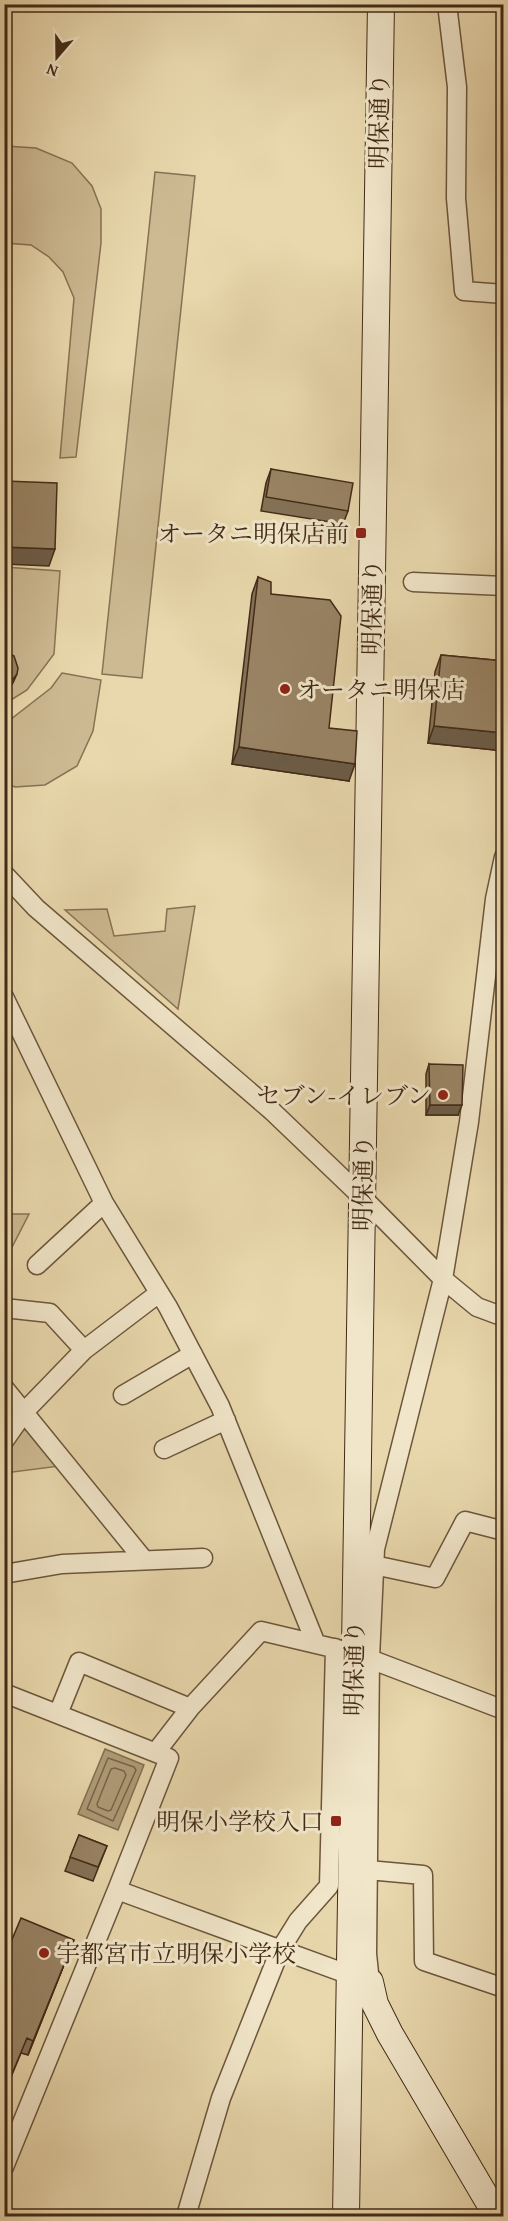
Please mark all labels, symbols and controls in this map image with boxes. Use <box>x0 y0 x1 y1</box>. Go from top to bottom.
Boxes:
north arrow <box>27 27 87 87</box>
text: N <box>42 58 61 84</box>
street label: 明保通り <box>361 73 397 169</box>
place label: オータニ明保店前 <box>157 516 349 551</box>
marker: オータニ明保店前 <box>354 526 368 540</box>
street label: 明保通り <box>354 559 390 655</box>
place label: オータニ明保店 <box>297 672 465 707</box>
marker: オータニ明保店 <box>278 682 292 696</box>
place label: セブン-イレブン <box>257 1078 431 1113</box>
marker: セブン-イレブン <box>436 1088 450 1102</box>
street label: 明保通り <box>345 1135 381 1231</box>
street label: 明保通り <box>336 1620 372 1716</box>
place label: 明保小学校入口 <box>156 1804 324 1839</box>
marker: 明保小学校入口 <box>329 1814 343 1828</box>
place label: 宇都宮市立明保小学校 <box>56 1936 296 1971</box>
marker: 宇都宮市立明保小学校 <box>37 1946 51 1960</box>

